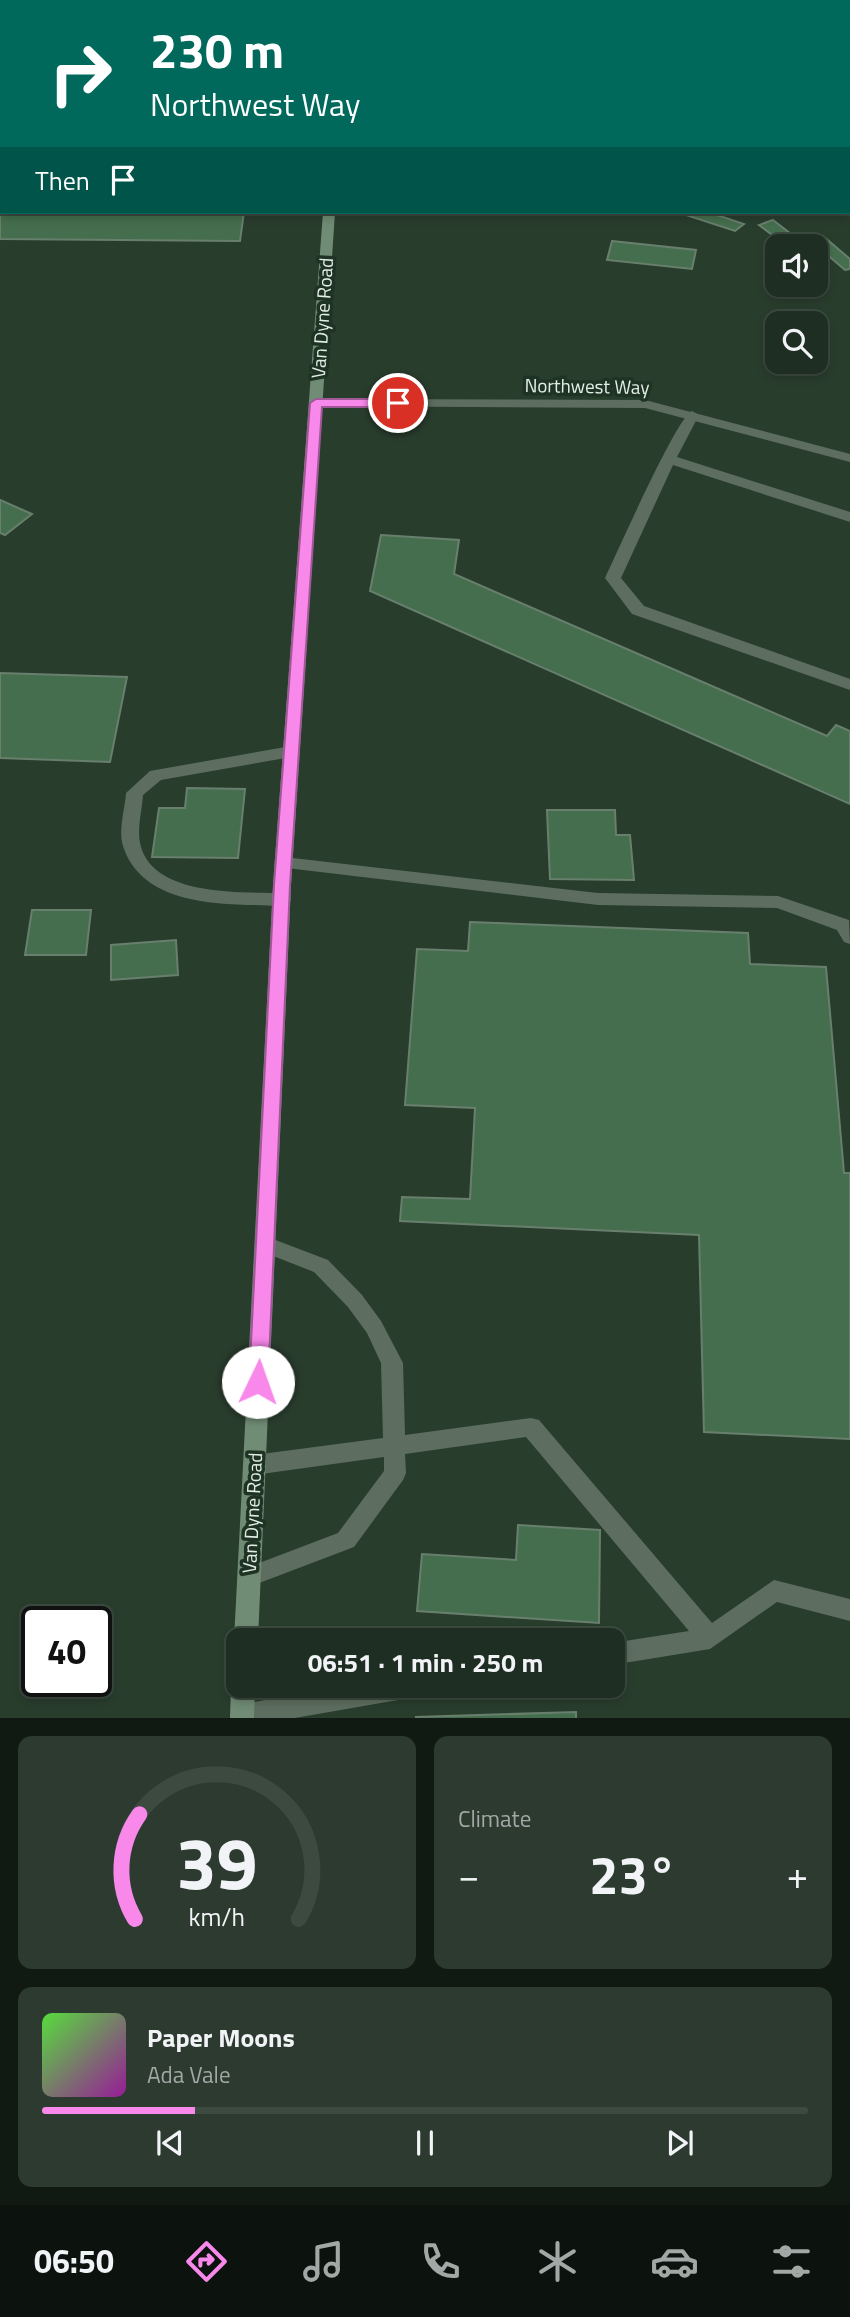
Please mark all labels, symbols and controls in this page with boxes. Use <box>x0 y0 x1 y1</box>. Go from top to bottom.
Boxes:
text: 230 m <box>150 12 284 87</box>
icon: right <box>35 28 126 119</box>
text: Northwest Way <box>150 80 360 128</box>
text: Then <box>35 161 90 200</box>
icon: arrive <box>104 161 142 199</box>
map controls <box>765 234 828 374</box>
button: sound <box>765 234 828 297</box>
street label: Van Dyne Road <box>303 257 340 379</box>
button: search <box>765 311 828 374</box>
street label: Northwest Way <box>524 370 650 401</box>
pin <box>368 373 428 433</box>
icon: arrive <box>379 384 417 422</box>
position arrow <box>221 1345 295 1419</box>
street label: Van Dyne Road <box>234 1452 269 1574</box>
speed limit sign: 40 <box>21 1606 112 1697</box>
text: 06:51 · 1 min · 250 m <box>308 1643 543 1682</box>
text: Climate <box>458 1801 531 1836</box>
text: 39 <box>176 1807 258 1917</box>
text: 23° <box>589 1835 677 1914</box>
text: − <box>458 1846 479 1904</box>
text: + <box>787 1846 808 1904</box>
text: km/h <box>189 1897 245 1935</box>
text: Paper Moons <box>147 2018 295 2057</box>
text: Ada Vale <box>147 2057 231 2092</box>
icon: previous <box>151 2124 189 2162</box>
icon: pause <box>406 2124 444 2162</box>
icon: next <box>661 2124 699 2162</box>
text: 06:50 <box>34 2237 114 2285</box>
icon: directions <box>182 2237 231 2286</box>
icon: music <box>299 2237 348 2286</box>
icon: phone <box>416 2237 465 2286</box>
icon: climate <box>533 2237 582 2286</box>
icon: car <box>650 2237 699 2286</box>
icon: filters <box>767 2237 816 2286</box>

